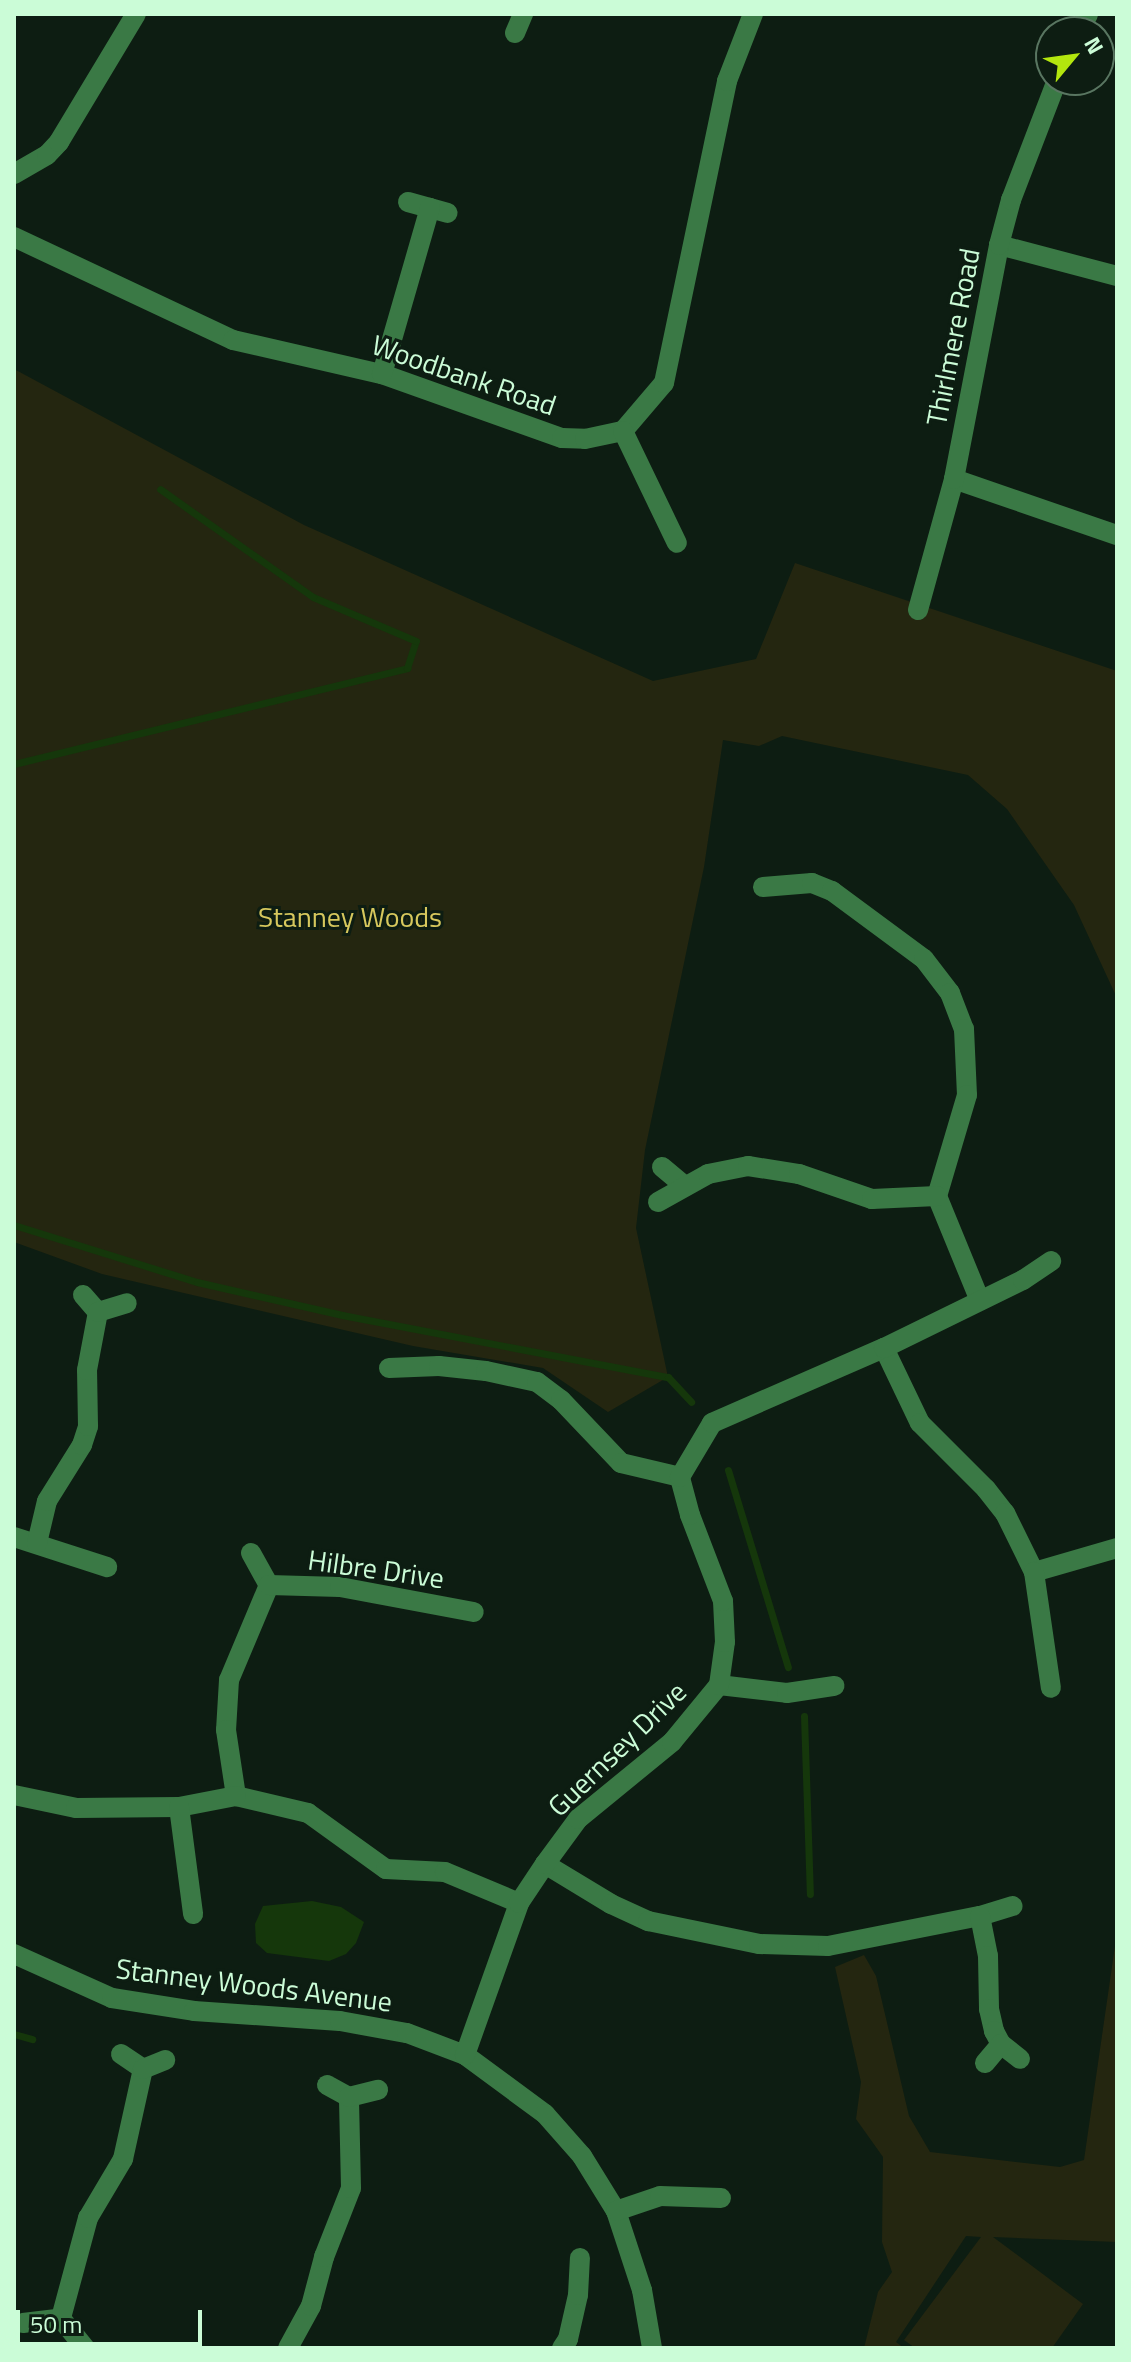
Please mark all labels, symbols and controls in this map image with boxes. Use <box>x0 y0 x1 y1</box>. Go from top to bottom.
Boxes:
north arrow <box>1035 16 1115 96</box>
text: N <box>1076 30 1113 60</box>
street label: Thirlmere Road <box>919 245 987 429</box>
street label: Woodbank Road <box>367 328 561 422</box>
park label: Stanney Woods <box>258 900 442 934</box>
street label: Hilbre Drive <box>306 1543 446 1595</box>
street label: Guernsey Drive <box>541 1675 693 1823</box>
street label: Stanney Woods Avenue <box>114 1951 394 2019</box>
scale bar <box>20 2294 206 2344</box>
text: 50 m <box>30 2306 82 2342</box>

